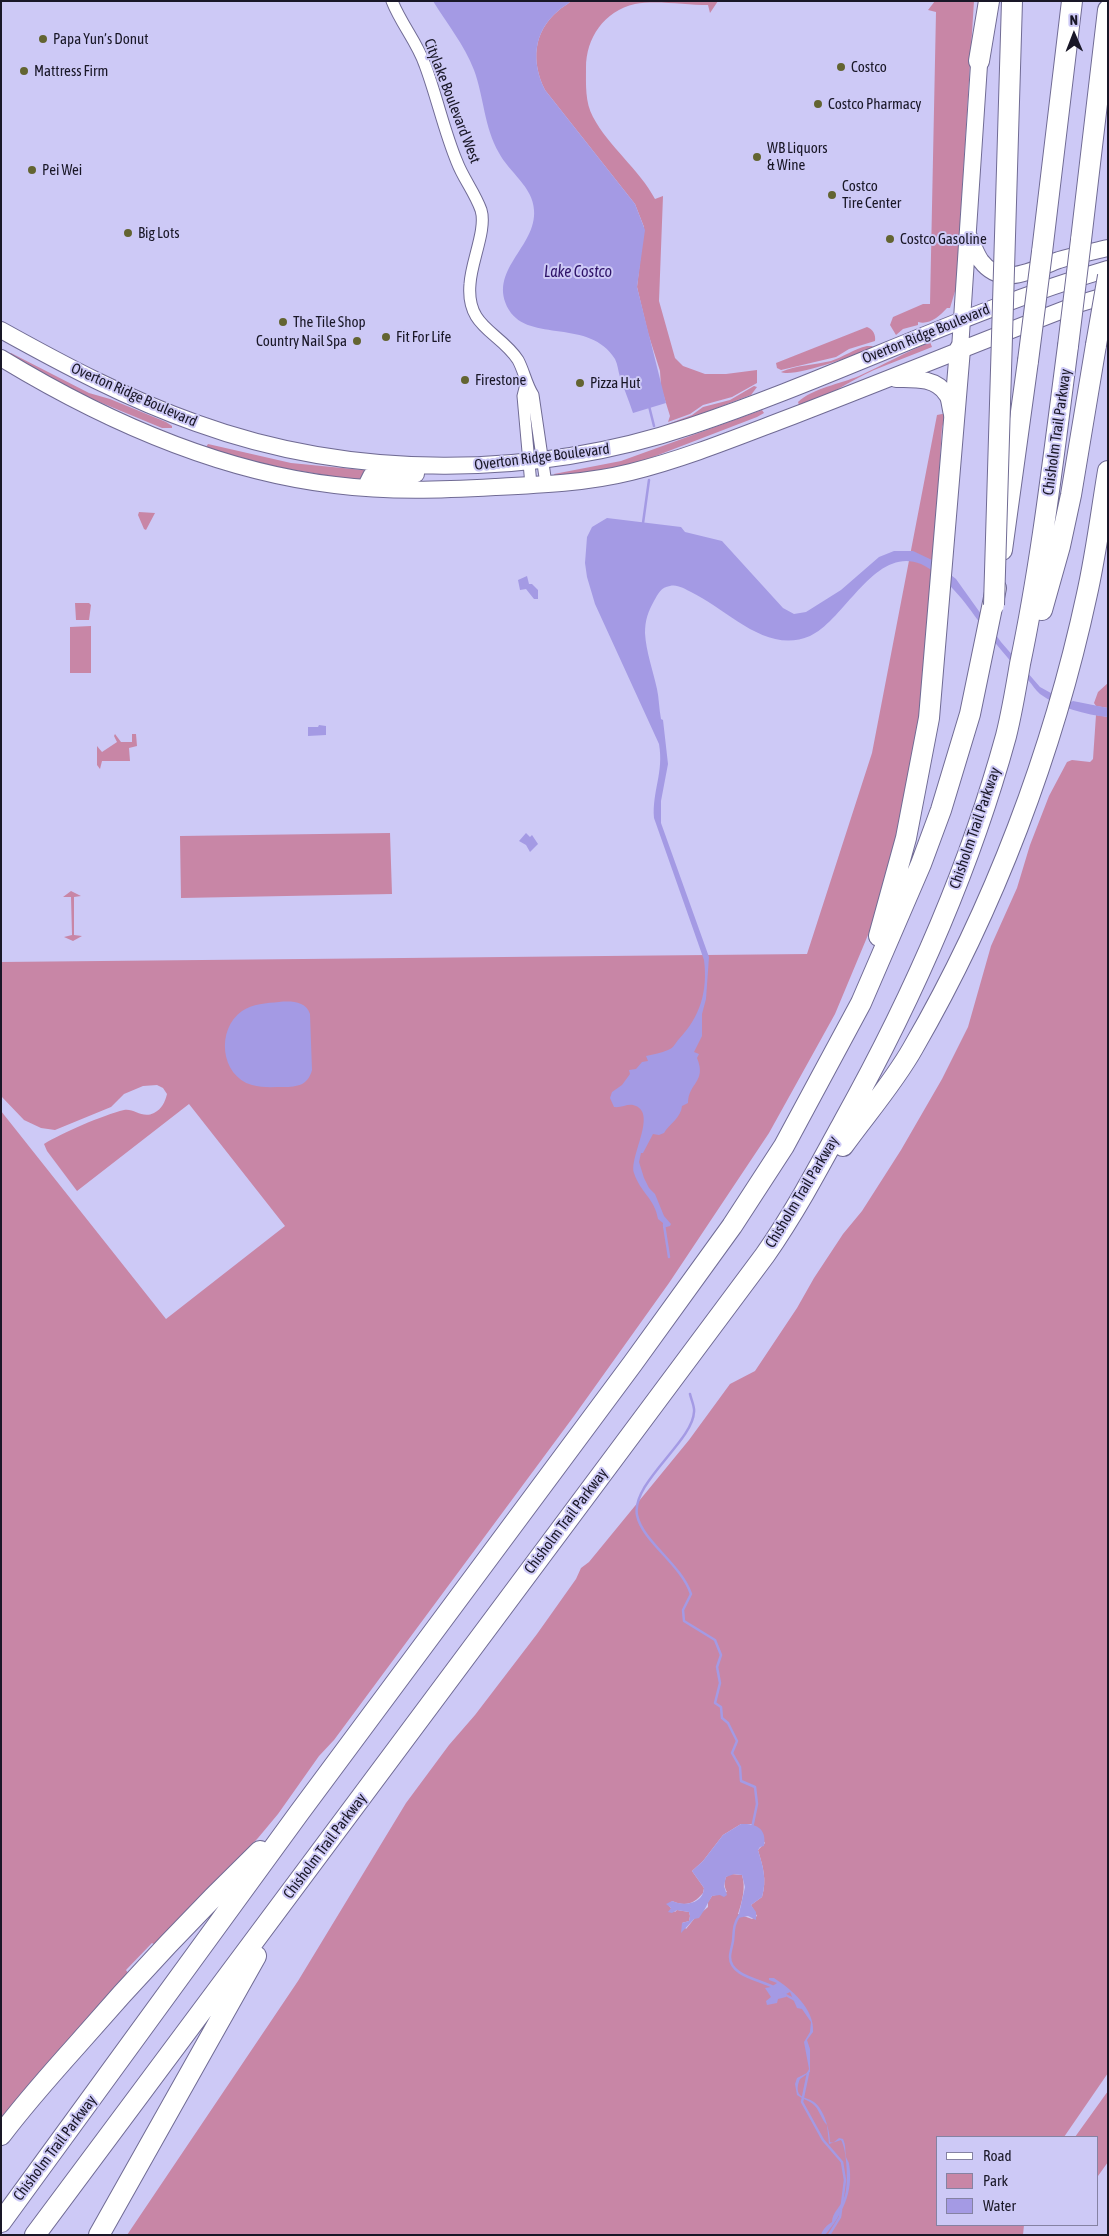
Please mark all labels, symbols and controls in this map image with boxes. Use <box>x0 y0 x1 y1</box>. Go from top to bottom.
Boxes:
north arrow <box>1049 10 1099 60</box>
text: N <box>1069 12 1078 28</box>
place label: Papa Yun’s Donut <box>53 30 149 48</box>
marker: Papa Yun’s Donut <box>37 33 49 45</box>
street label: Citylake Boulevard West <box>420 36 484 166</box>
place label: Costco <box>851 58 887 76</box>
marker: Costco <box>835 61 847 73</box>
place label: Mattress Firm <box>34 62 108 80</box>
marker: Mattress Firm <box>18 65 30 77</box>
place label: Costco Pharmacy <box>828 95 921 113</box>
marker: Costco Pharmacy <box>812 98 824 110</box>
place label: WB Liquors & Wine <box>767 139 827 174</box>
marker: WB Liquors & Wine <box>751 151 763 163</box>
place label: Pei Wei <box>42 161 82 179</box>
marker: Pei Wei <box>26 164 38 176</box>
place label: Costco Tire Center <box>842 177 901 212</box>
marker: Costco Tire Center <box>826 189 838 201</box>
place label: Big Lots <box>138 224 180 242</box>
marker: Big Lots <box>122 227 134 239</box>
place label: Costco Gasoline <box>900 230 987 248</box>
marker: Costco Gasoline <box>884 233 896 245</box>
water label: Lake Costco <box>544 262 612 282</box>
street label: Overton Ridge Boulevard <box>860 300 992 368</box>
place label: The Tile Shop <box>293 313 366 331</box>
marker: The Tile Shop <box>277 316 289 328</box>
place label: Fit For Life <box>396 328 451 346</box>
marker: Fit For Life <box>380 331 392 343</box>
place label: Country Nail Spa <box>256 332 347 350</box>
marker: Country Nail Spa <box>351 335 363 347</box>
street label: Overton Ridge Boulevard <box>68 359 200 431</box>
street label: Chisholm Trail Parkway <box>1039 368 1075 496</box>
place label: Firestone <box>475 371 526 389</box>
marker: Firestone <box>459 374 471 386</box>
place label: Pizza Hut <box>590 374 641 392</box>
marker: Pizza Hut <box>574 377 586 389</box>
street label: Overton Ridge Boulevard <box>473 440 611 474</box>
street label: Chisholm Trail Parkway <box>946 765 1004 891</box>
street label: Chisholm Trail Parkway <box>762 1133 842 1251</box>
street label: Chisholm Trail Parkway <box>521 1465 611 1577</box>
street label: Chisholm Trail Parkway <box>280 1790 370 1902</box>
street label: Chisholm Trail Parkway <box>10 2092 100 2204</box>
legend <box>936 2136 1099 2226</box>
text: Road <box>983 2147 1012 2164</box>
text: Park <box>983 2172 1008 2189</box>
text: Water <box>983 2197 1016 2214</box>

